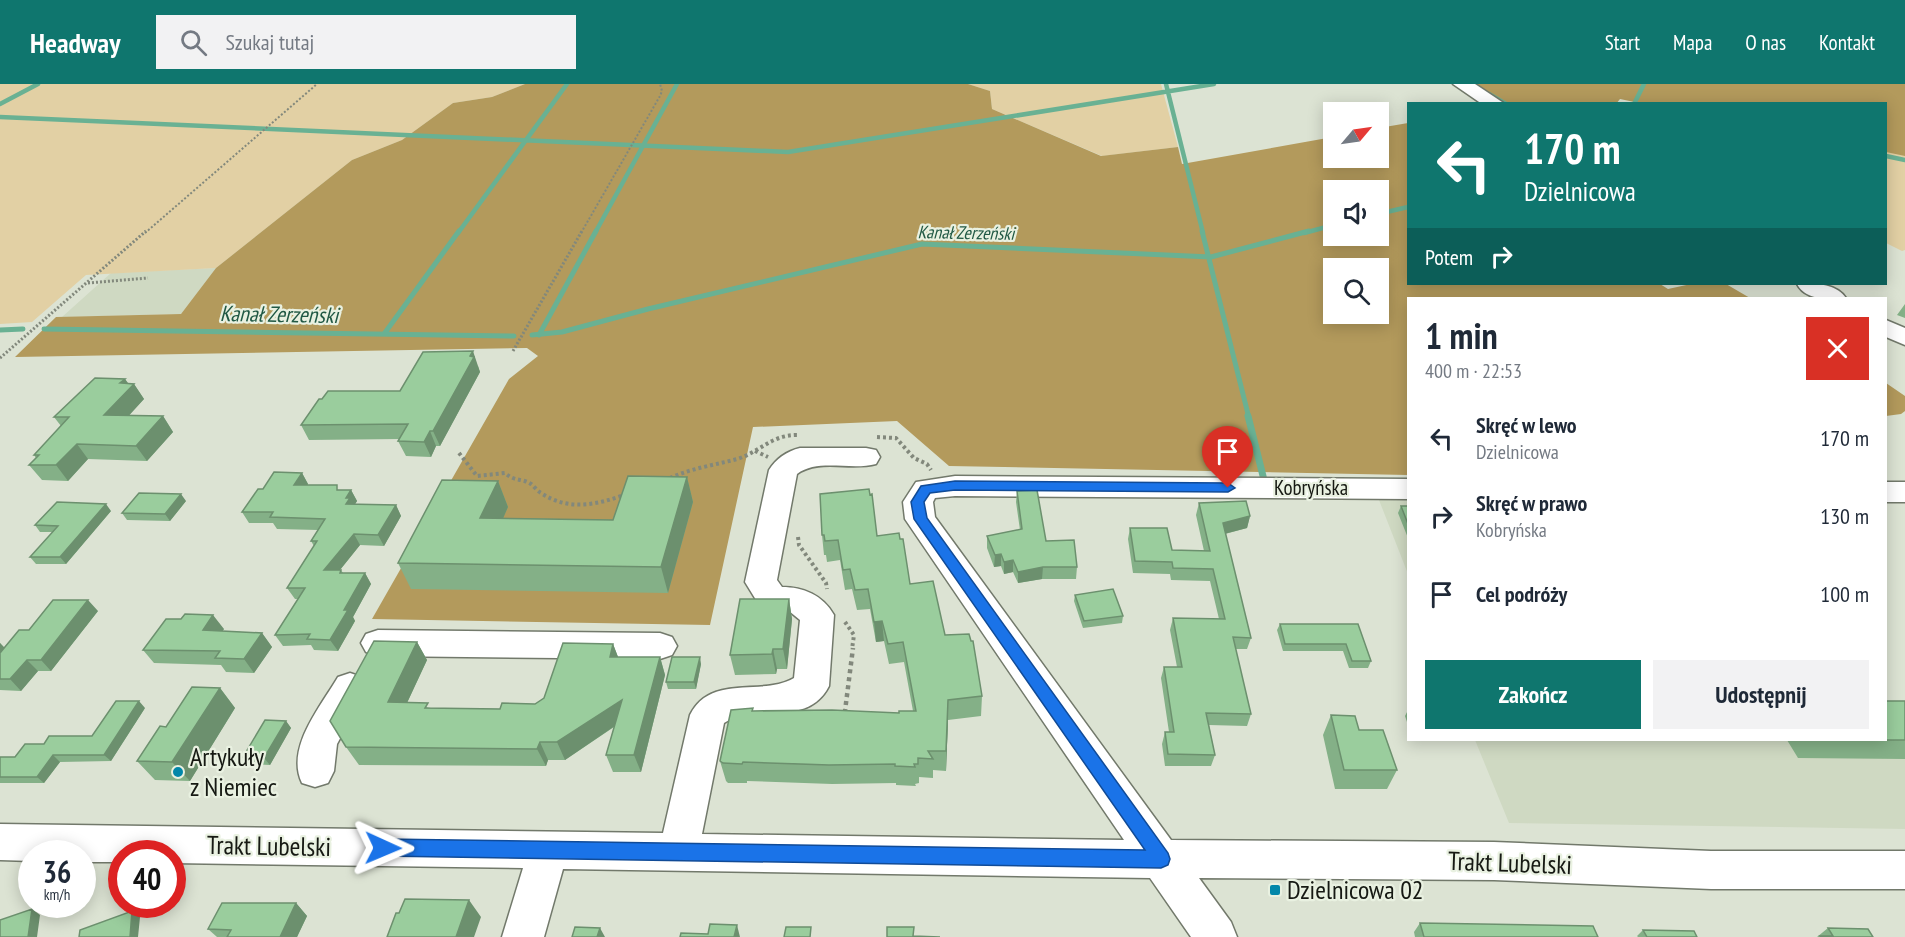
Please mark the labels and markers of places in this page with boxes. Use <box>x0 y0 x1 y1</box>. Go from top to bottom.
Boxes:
pin <box>1202 426 1253 488</box>
place label: Artykuły z Niemiec <box>190 740 277 803</box>
marker: Artykuły z Niemiec <box>171 765 185 779</box>
place label: Dzielnicowa 02 <box>1287 873 1424 906</box>
marker: Dzielnicowa 02 <box>1268 883 1282 897</box>

